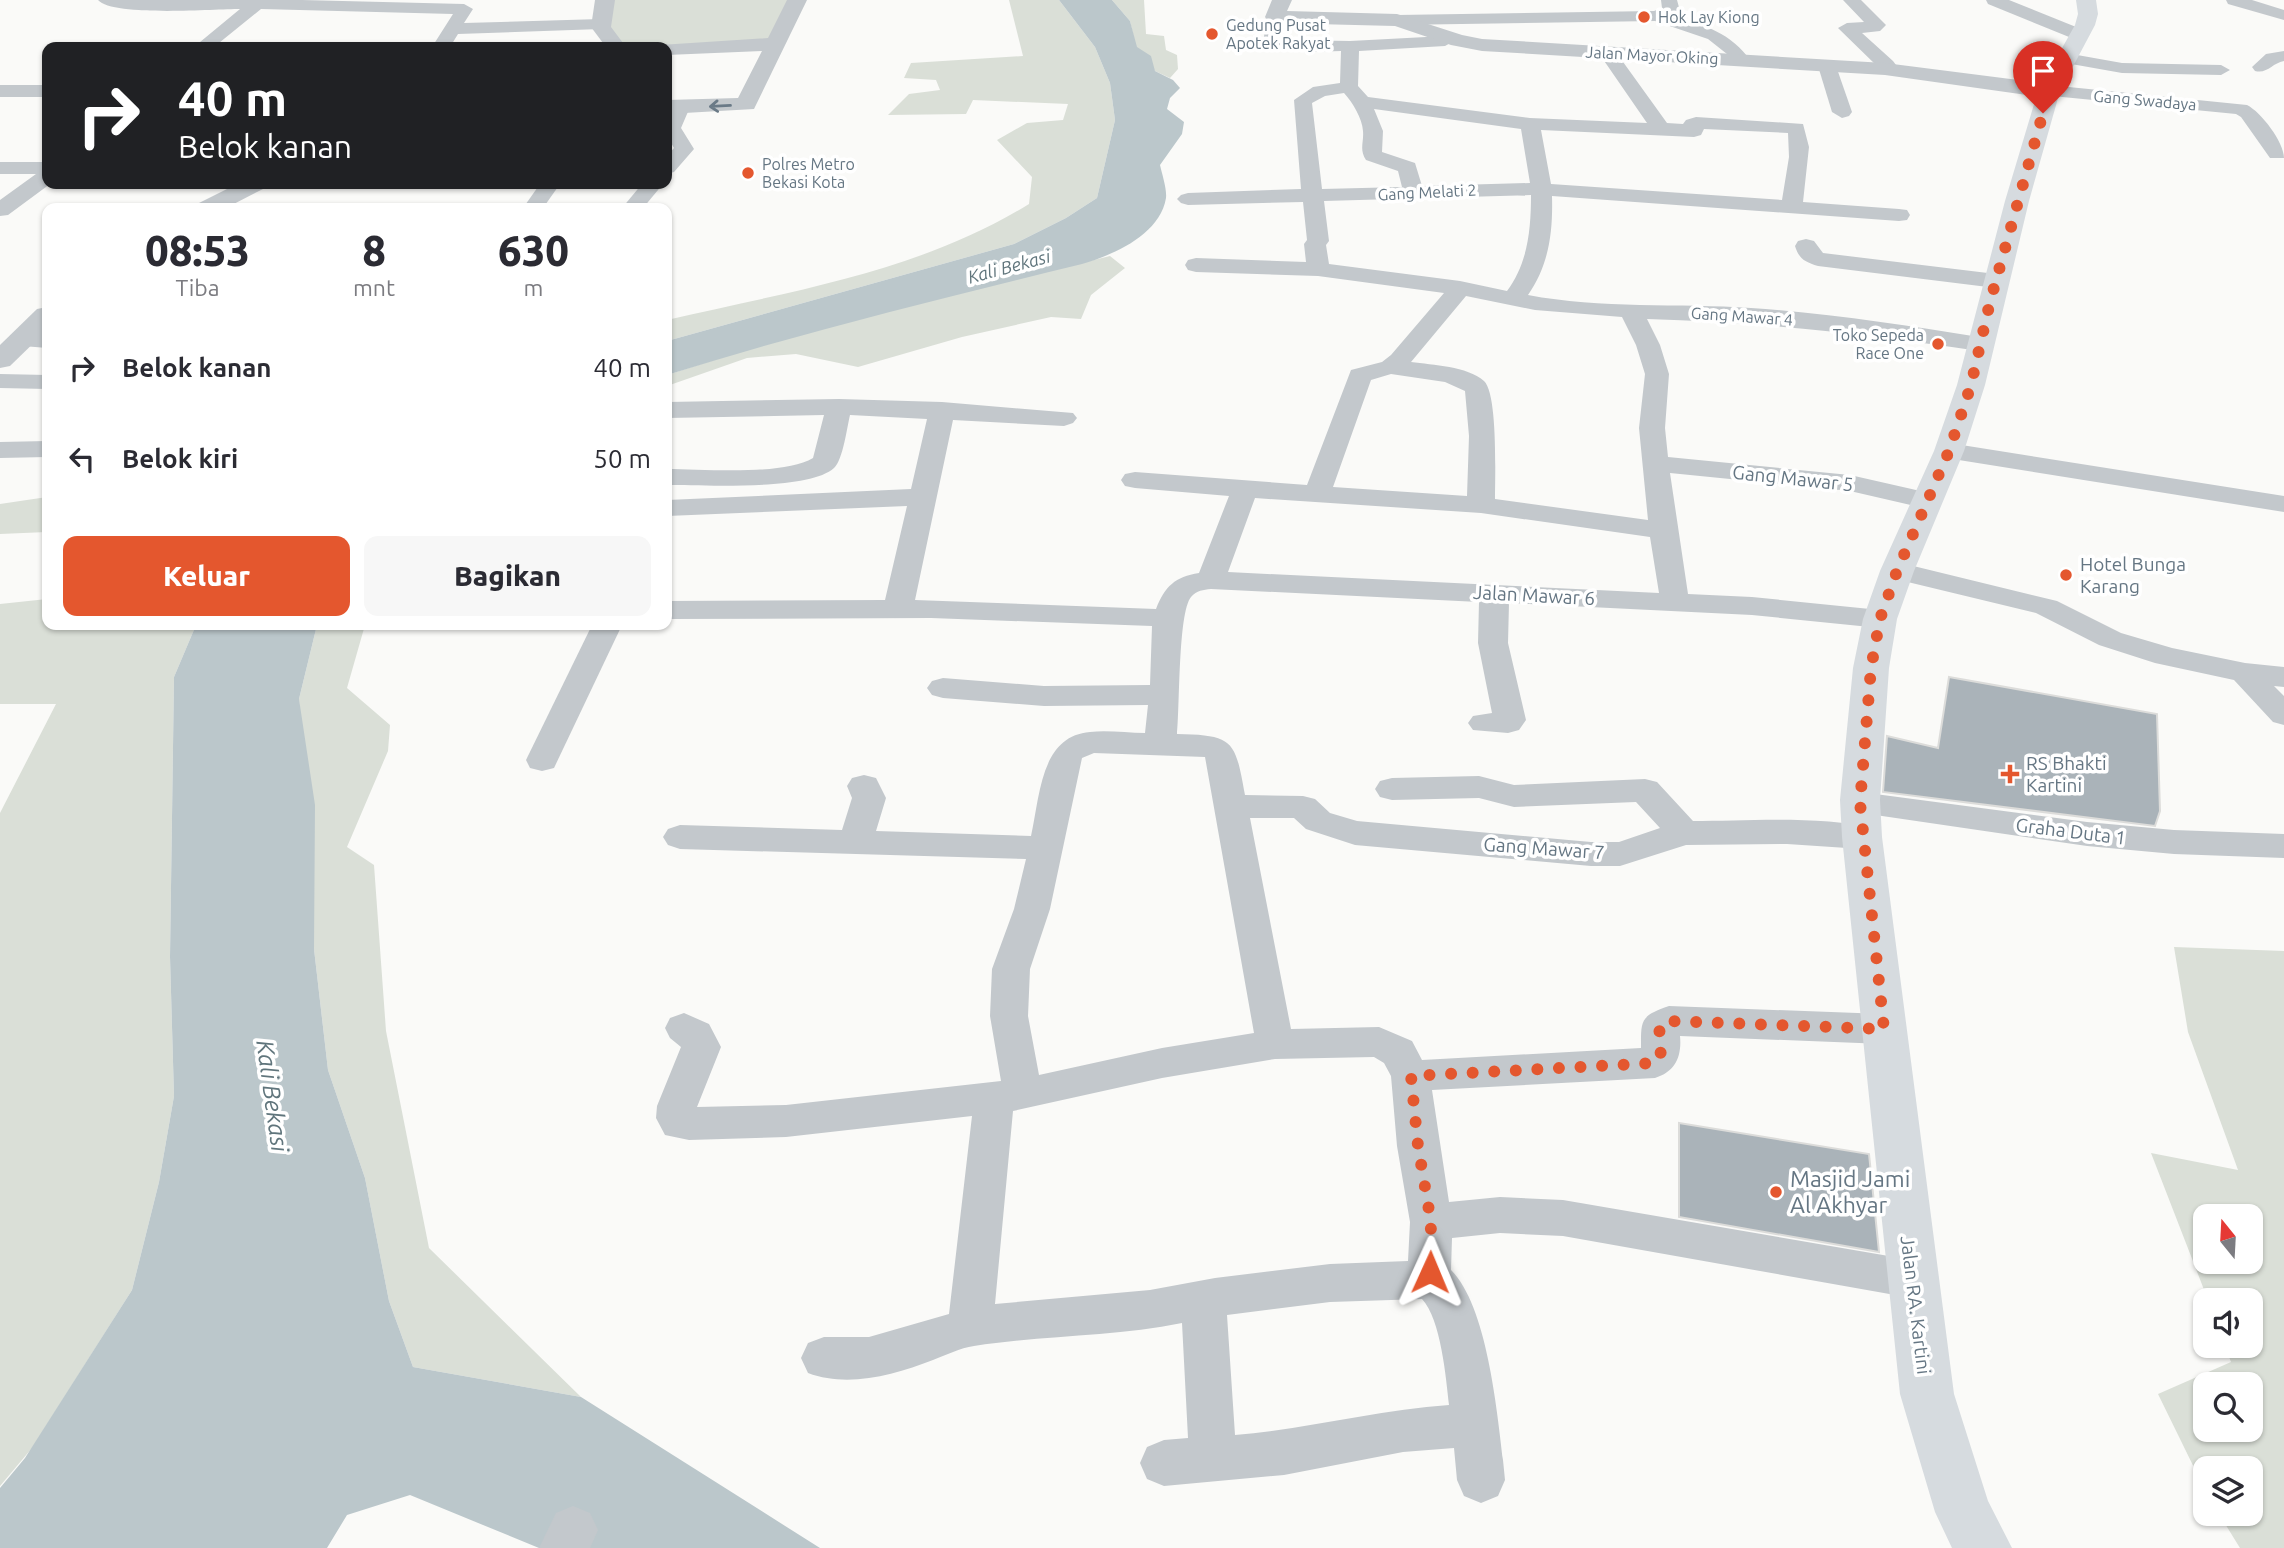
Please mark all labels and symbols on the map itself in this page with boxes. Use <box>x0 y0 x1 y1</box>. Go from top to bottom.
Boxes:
place label: Hok Lay Kiong <box>1658 8 1760 26</box>
marker: Hok Lay Kiong <box>1636 9 1652 25</box>
place label: Gedung Pusat Apotek Rakyat <box>1226 16 1331 52</box>
marker: Gedung Pusat Apotek Rakyat <box>1204 26 1220 42</box>
pin <box>2013 41 2073 113</box>
street label: Jalan Mayor Oking <box>1585 43 1719 67</box>
street label: Gang Swadaya <box>2093 87 2197 113</box>
one-way arrow <box>709 100 732 113</box>
place label: Polres Metro Bekasi Kota <box>762 155 855 191</box>
marker: Polres Metro Bekasi Kota <box>740 165 756 181</box>
street label: Gang Melati 2 <box>1377 180 1477 204</box>
water label: Kali Bekasi <box>965 245 1053 287</box>
street label: Gang Mawar 4 <box>1690 303 1794 329</box>
place label: Toko Sepeda Race One <box>1833 326 1924 362</box>
marker: Toko Sepeda Race One <box>1930 336 1946 352</box>
street label: Gang Mawar 5 <box>1731 461 1855 495</box>
place label: Hotel Bunga Karang <box>2080 553 2186 597</box>
marker: Hotel Bunga Karang <box>2058 567 2074 583</box>
street label: Jalan Mawar 6 <box>1472 581 1596 609</box>
place label: RS Bhakti Kartini <box>2026 752 2107 796</box>
marker: RS Bhakti Kartini <box>2000 764 2020 784</box>
street label: Graha Duta 1 <box>2015 813 2127 849</box>
street label: Gang Mawar 7 <box>1483 833 1605 863</box>
water label: Kali Bekasi <box>251 1038 294 1155</box>
place label: Masjid Jami Al Akhyar <box>1790 1166 1910 1217</box>
marker: Masjid Jami Al Akhyar <box>1768 1184 1784 1200</box>
north arrow <box>2193 1204 2263 1274</box>
street label: Jalan RA. Kartini <box>1897 1234 1935 1376</box>
position arrow <box>1393 1235 1467 1309</box>

